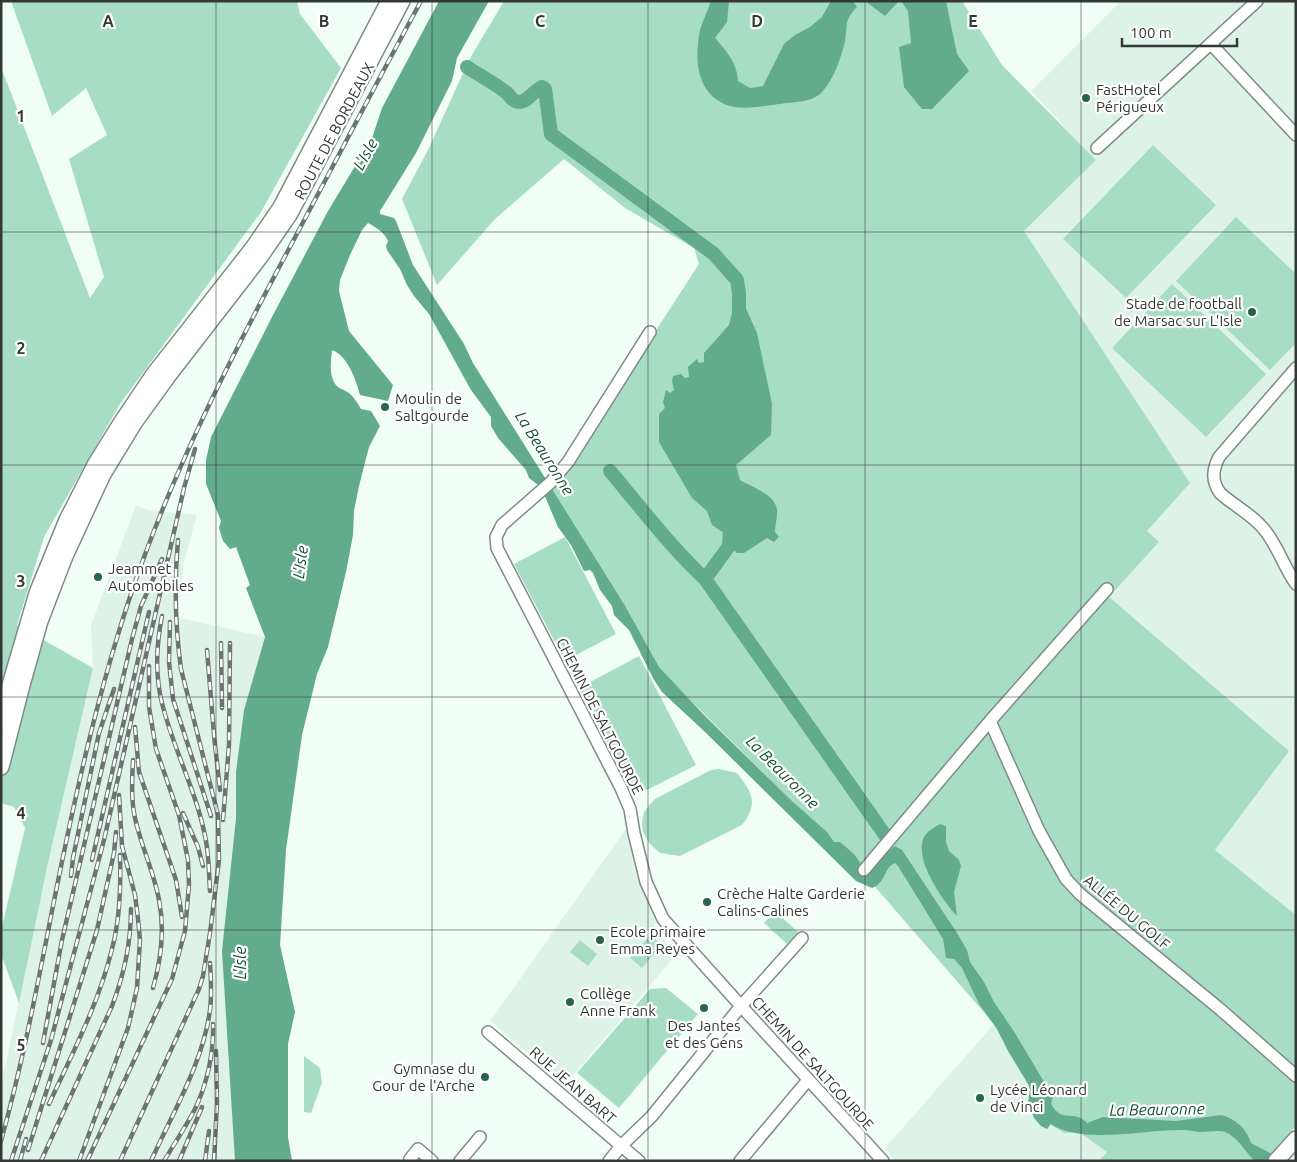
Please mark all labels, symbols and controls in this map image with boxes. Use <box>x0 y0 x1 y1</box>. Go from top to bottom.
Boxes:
text: A <box>102 12 114 30</box>
text: B <box>319 12 329 30</box>
text: C <box>535 12 545 30</box>
text: D <box>751 12 763 30</box>
text: E <box>968 12 978 30</box>
scale bar <box>1122 15 1237 47</box>
text: 100 m <box>1130 24 1172 41</box>
street label: ROUTE DE BORDEAUX <box>291 60 377 202</box>
place label: FastHotel Périgueux <box>1096 81 1164 115</box>
marker: FastHotel Périgueux <box>1080 92 1092 104</box>
text: 1 <box>16 107 26 125</box>
water label: L'Isle <box>349 135 381 173</box>
place label: Stade de football de Marsac sur L'Isle <box>1114 295 1242 329</box>
marker: Stade de football de Marsac sur L'Isle <box>1246 306 1258 318</box>
text: 2 <box>16 339 26 357</box>
place label: Moulin de Saltgourde <box>395 390 469 424</box>
marker: Moulin de Saltgourde <box>379 401 391 413</box>
water label: La Beauronne <box>512 408 578 498</box>
water label: L'Isle <box>289 544 311 580</box>
place label: Jeammet Automobiles <box>108 560 194 594</box>
marker: Jeammet Automobiles <box>92 571 104 583</box>
text: 3 <box>16 572 26 590</box>
street label: CHEMIN DE SALTGOURDE <box>553 635 647 797</box>
water label: La Beauronne <box>743 732 823 812</box>
text: 4 <box>16 804 26 822</box>
street label: ALLÉE DU GOLF <box>1081 871 1173 953</box>
place label: Crèche Halte Garderie Calins-Calines <box>717 885 865 919</box>
marker: Crèche Halte Garderie Calins-Calines <box>701 896 713 908</box>
place label: Ecole primaire Emma Reyes <box>610 923 706 957</box>
marker: Ecole primaire Emma Reyes <box>594 934 606 946</box>
water label: L'Isle <box>231 947 249 979</box>
place label: Collège Anne Frank <box>580 985 656 1019</box>
street label: CHEMIN DE SALTGOURDE <box>749 993 877 1133</box>
marker: Collège Anne Frank <box>564 996 576 1008</box>
marker: Des Jantes et des Gens <box>698 1002 710 1014</box>
place label: Des Jantes et des Gens <box>665 1017 743 1051</box>
text: 5 <box>16 1036 26 1054</box>
street label: RUE JEAN BART <box>527 1043 620 1127</box>
place label: Gymnase du Gour de l'Arche <box>372 1060 475 1094</box>
marker: Gymnase du Gour de l'Arche <box>479 1071 491 1083</box>
place label: Lycée Léonard de Vinci <box>990 1081 1087 1115</box>
marker: Lycée Léonard de Vinci <box>974 1092 986 1104</box>
water label: La Beauronne <box>1109 1099 1205 1119</box>

